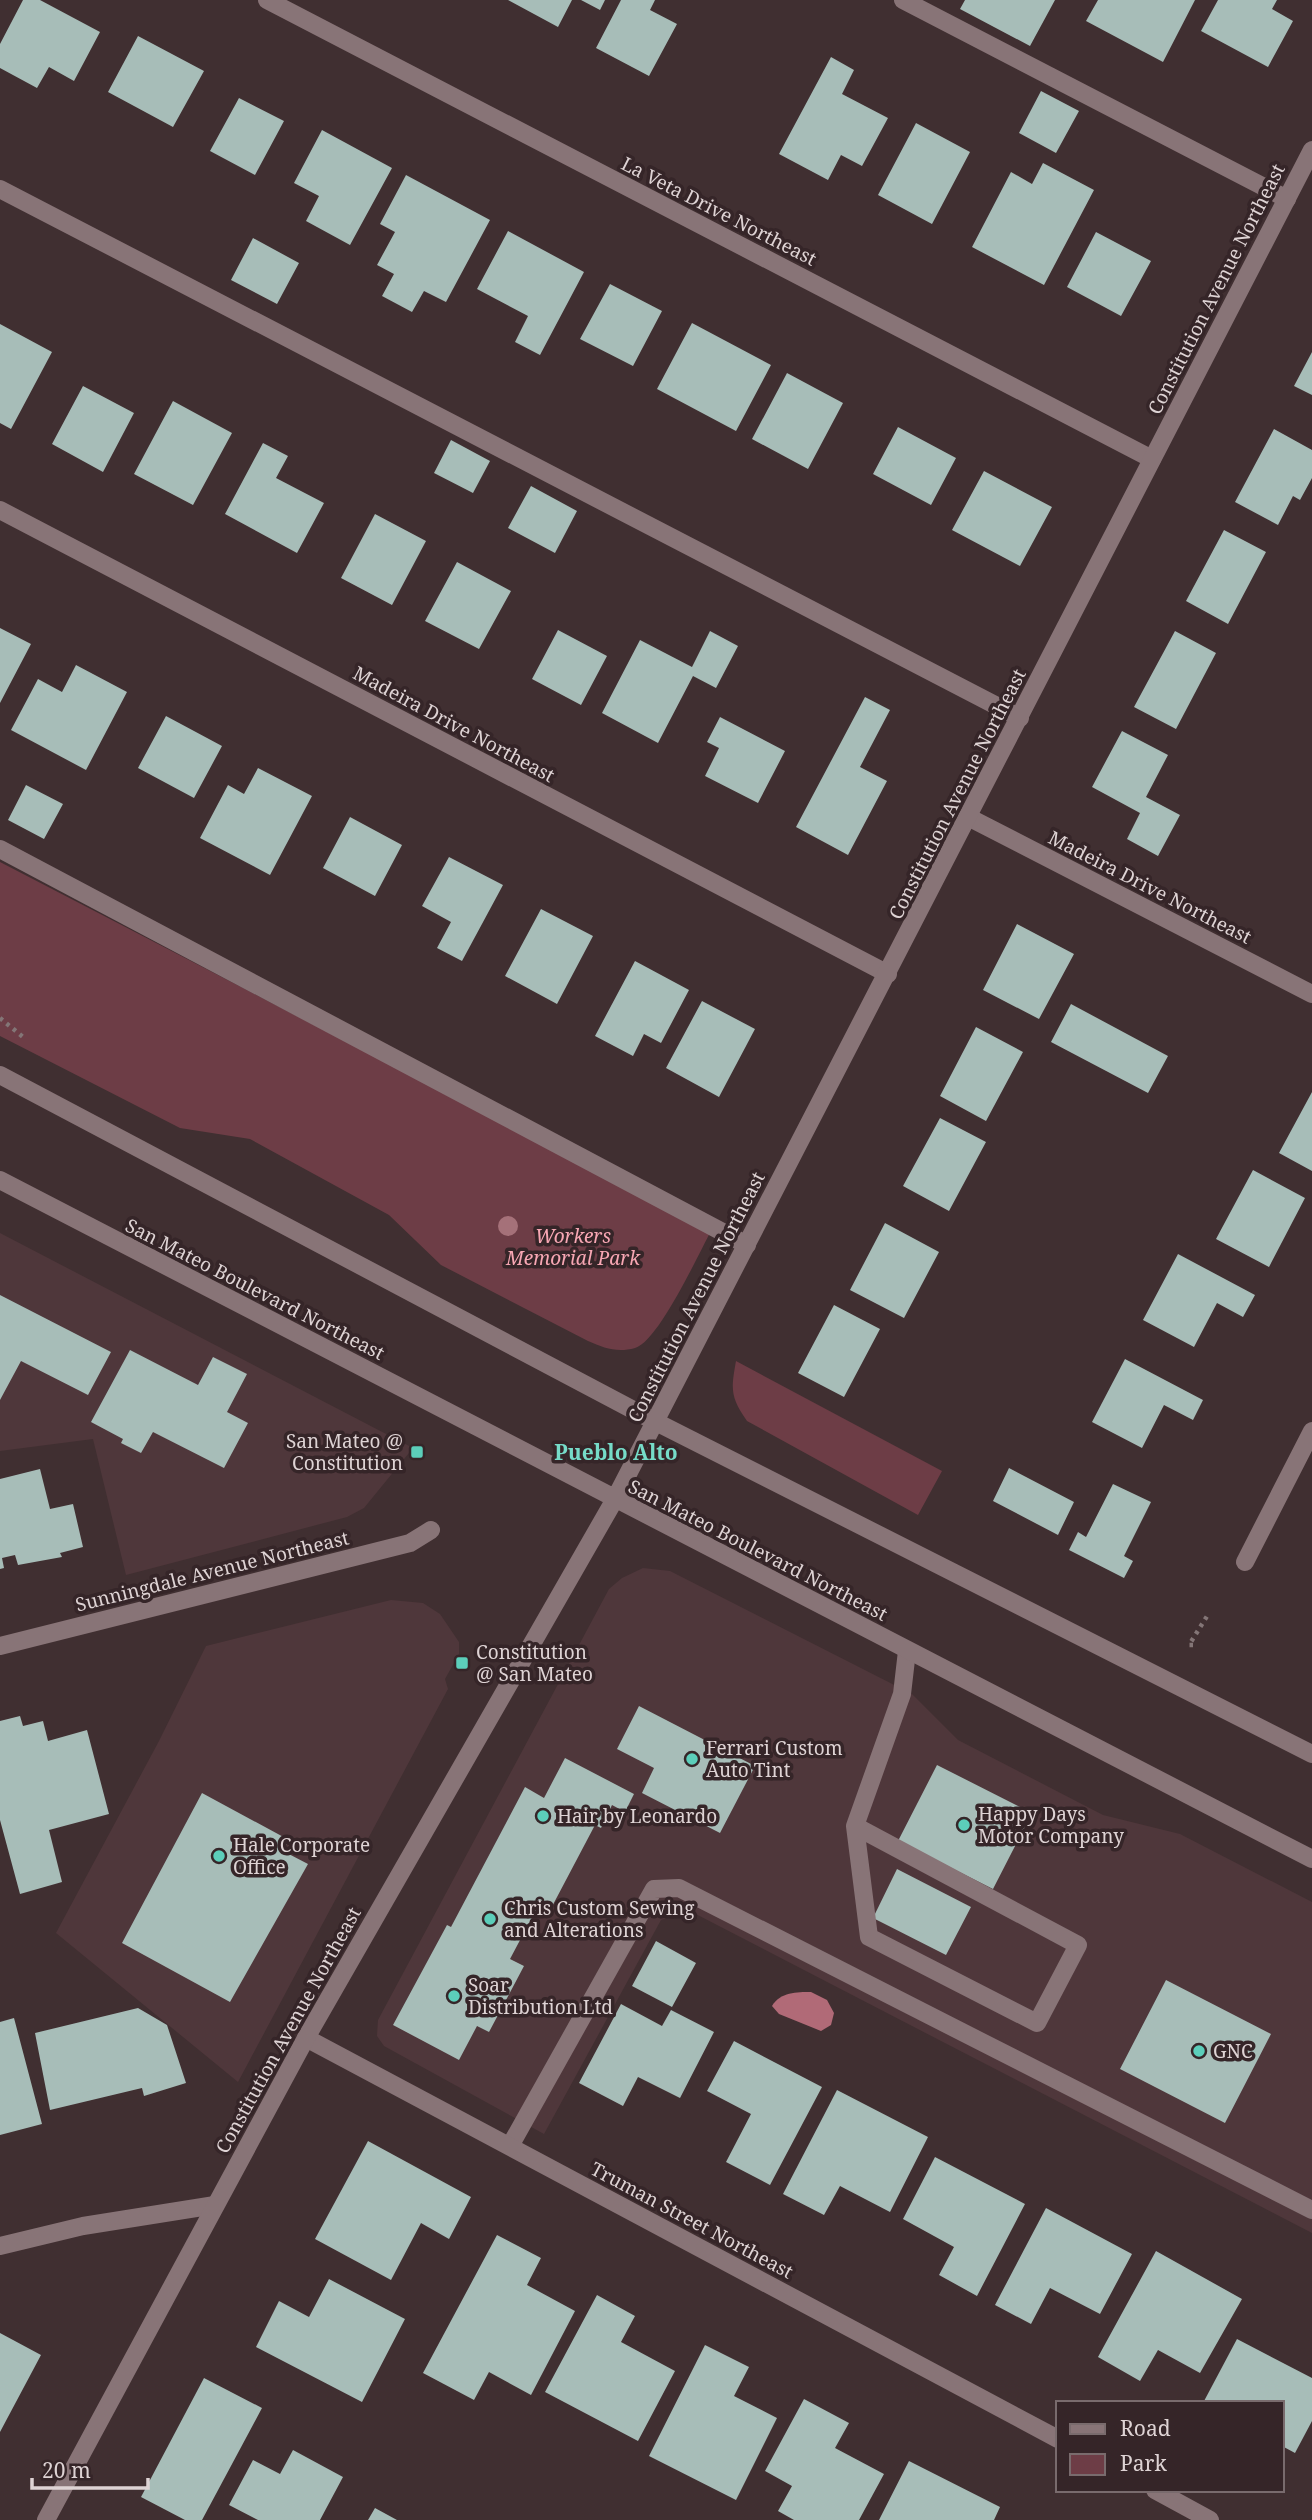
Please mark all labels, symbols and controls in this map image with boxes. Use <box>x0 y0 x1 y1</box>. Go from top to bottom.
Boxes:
street label: La Veta Drive Northeast <box>617 150 821 272</box>
street label: Constitution Avenue Northeast <box>1141 159 1291 419</box>
street label: Madeira Drive Northeast <box>349 660 560 788</box>
street label: Constitution Avenue Northeast <box>882 664 1032 924</box>
street label: Madeira Drive Northeast <box>1044 824 1256 950</box>
street label: Constitution Avenue Northeast <box>621 1167 771 1427</box>
street label: San Mateo Boulevard Northeast <box>121 1212 389 1366</box>
park label: Workers Memorial Park <box>505 1223 641 1271</box>
place label: San Mateo @ Constitution <box>286 1428 403 1476</box>
district label: Pueblo Alto <box>554 1438 678 1466</box>
marker: San Mateo @ Constitution <box>409 1444 425 1460</box>
street label: San Mateo Boulevard Northeast <box>624 1473 892 1627</box>
street label: Sunningdale Avenue Northeast <box>73 1524 352 1618</box>
place label: Constitution @ San Mateo <box>476 1639 593 1687</box>
marker: Constitution @ San Mateo <box>454 1655 470 1671</box>
place label: Ferrari Custom Auto Tint <box>706 1735 843 1783</box>
marker: Ferrari Custom Auto Tint <box>684 1751 700 1767</box>
place label: Happy Days Motor Company <box>978 1801 1124 1849</box>
place label: Hair by Leonardo <box>557 1803 717 1829</box>
marker: Hair by Leonardo <box>535 1808 551 1824</box>
marker: Happy Days Motor Company <box>956 1817 972 1833</box>
place label: Hale Corporate Office <box>233 1832 370 1880</box>
marker: Hale Corporate Office <box>211 1848 227 1864</box>
place label: Chris Custom Sewing and Alterations <box>504 1895 695 1943</box>
street label: Constitution Avenue Northeast <box>209 1902 367 2158</box>
marker: Chris Custom Sewing and Alterations <box>482 1911 498 1927</box>
place label: Soar Distribution Ltd <box>468 1972 613 2020</box>
marker: Soar Distribution Ltd <box>446 1988 462 2004</box>
place label: GNC <box>1213 2038 1253 2064</box>
marker: GNC <box>1191 2043 1207 2059</box>
street label: Truman Street Northeast <box>586 2156 798 2285</box>
legend <box>1056 2401 1284 2492</box>
text: Road <box>1120 2414 1171 2442</box>
scale bar <box>32 2446 147 2490</box>
text: Park <box>1120 2449 1167 2477</box>
text: 20 m <box>42 2456 91 2484</box>

